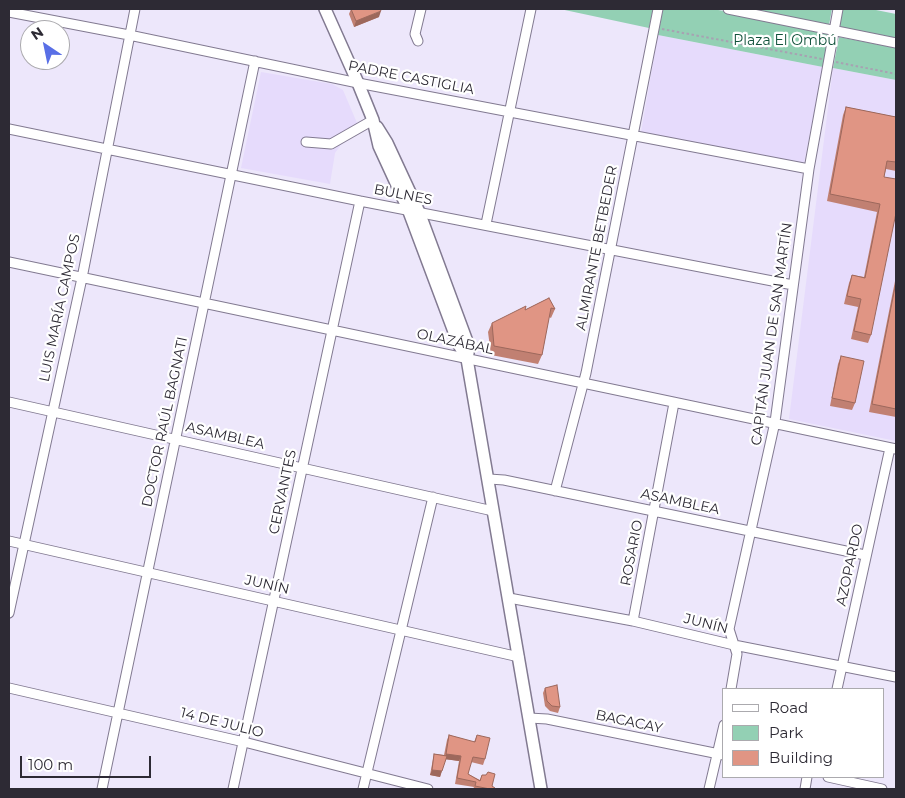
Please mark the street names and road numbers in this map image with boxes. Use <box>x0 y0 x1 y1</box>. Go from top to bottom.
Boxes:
street label: PADRE CASTIGLIA <box>347 58 475 98</box>
street label: ALMIRANTE BETBEDER <box>573 164 621 332</box>
street label: BULNES <box>372 181 434 209</box>
street label: CAPITÁN JUAN DE SAN MARTÍN <box>748 222 796 446</box>
street label: LUIS MARÍA CAMPOS <box>36 233 84 383</box>
street label: OLAZÁBAL <box>415 326 495 358</box>
street label: DOCTOR RAÚL BAGNATI <box>139 335 191 509</box>
street label: ASAMBLEA <box>184 419 266 453</box>
street label: CERVANTES <box>266 448 300 536</box>
street label: ASAMBLEA <box>639 485 721 519</box>
street label: ROSARIO <box>617 519 647 587</box>
street label: AZOPARDO <box>833 522 867 608</box>
street label: JUNÍN <box>243 572 291 598</box>
street label: JUNÍN <box>682 610 730 638</box>
street label: 14 DE JULIO <box>179 705 265 741</box>
street label: BACACAY <box>594 707 664 737</box>

